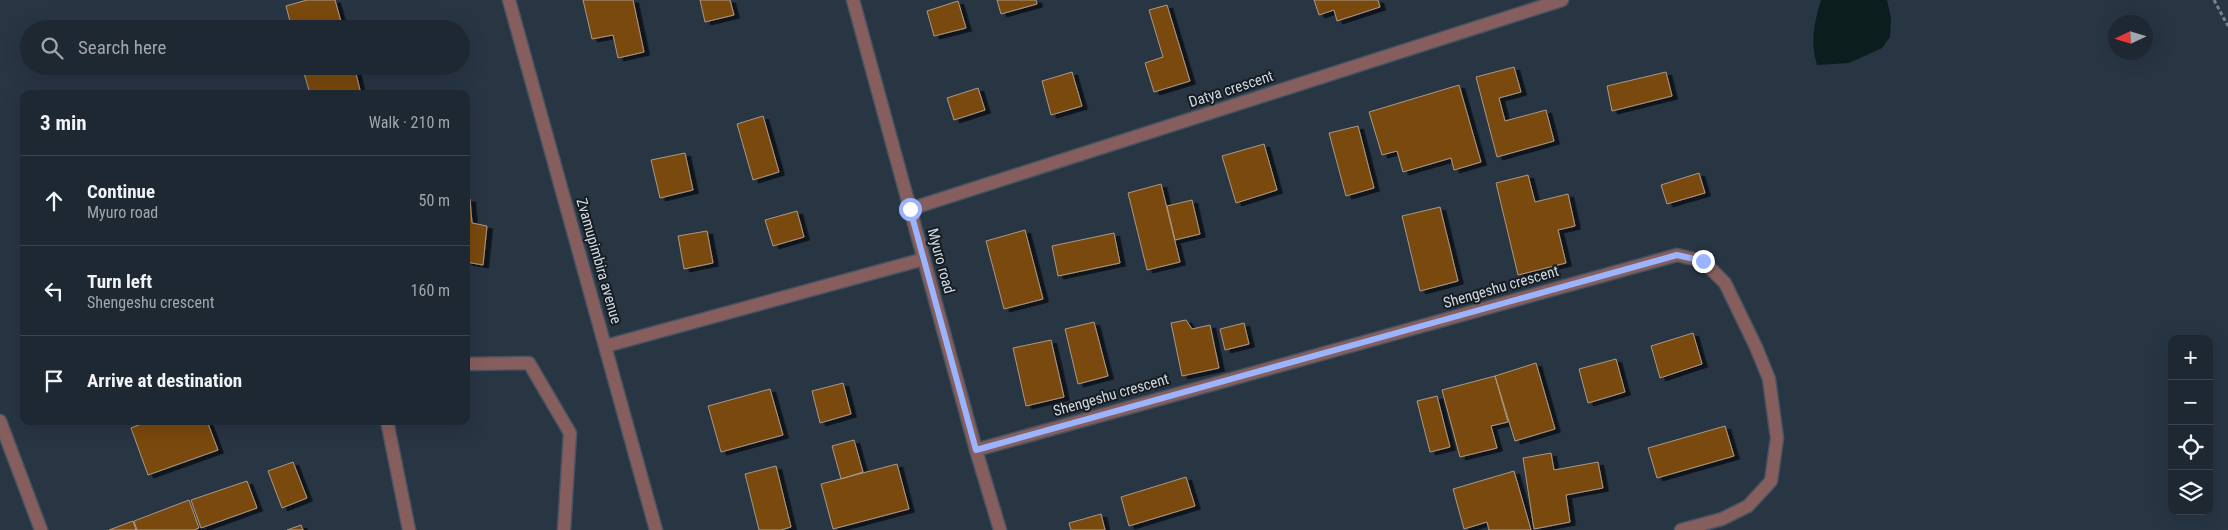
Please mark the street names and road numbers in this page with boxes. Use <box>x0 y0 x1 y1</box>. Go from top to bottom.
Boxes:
street label: Datya crescent <box>1186 67 1276 111</box>
street label: Zvamupimbira avenue <box>572 196 626 326</box>
street label: Myuro road <box>924 226 958 296</box>
street label: Shengeshu crescent <box>1441 262 1561 312</box>
street label: Shengeshu crescent <box>1051 370 1171 420</box>

